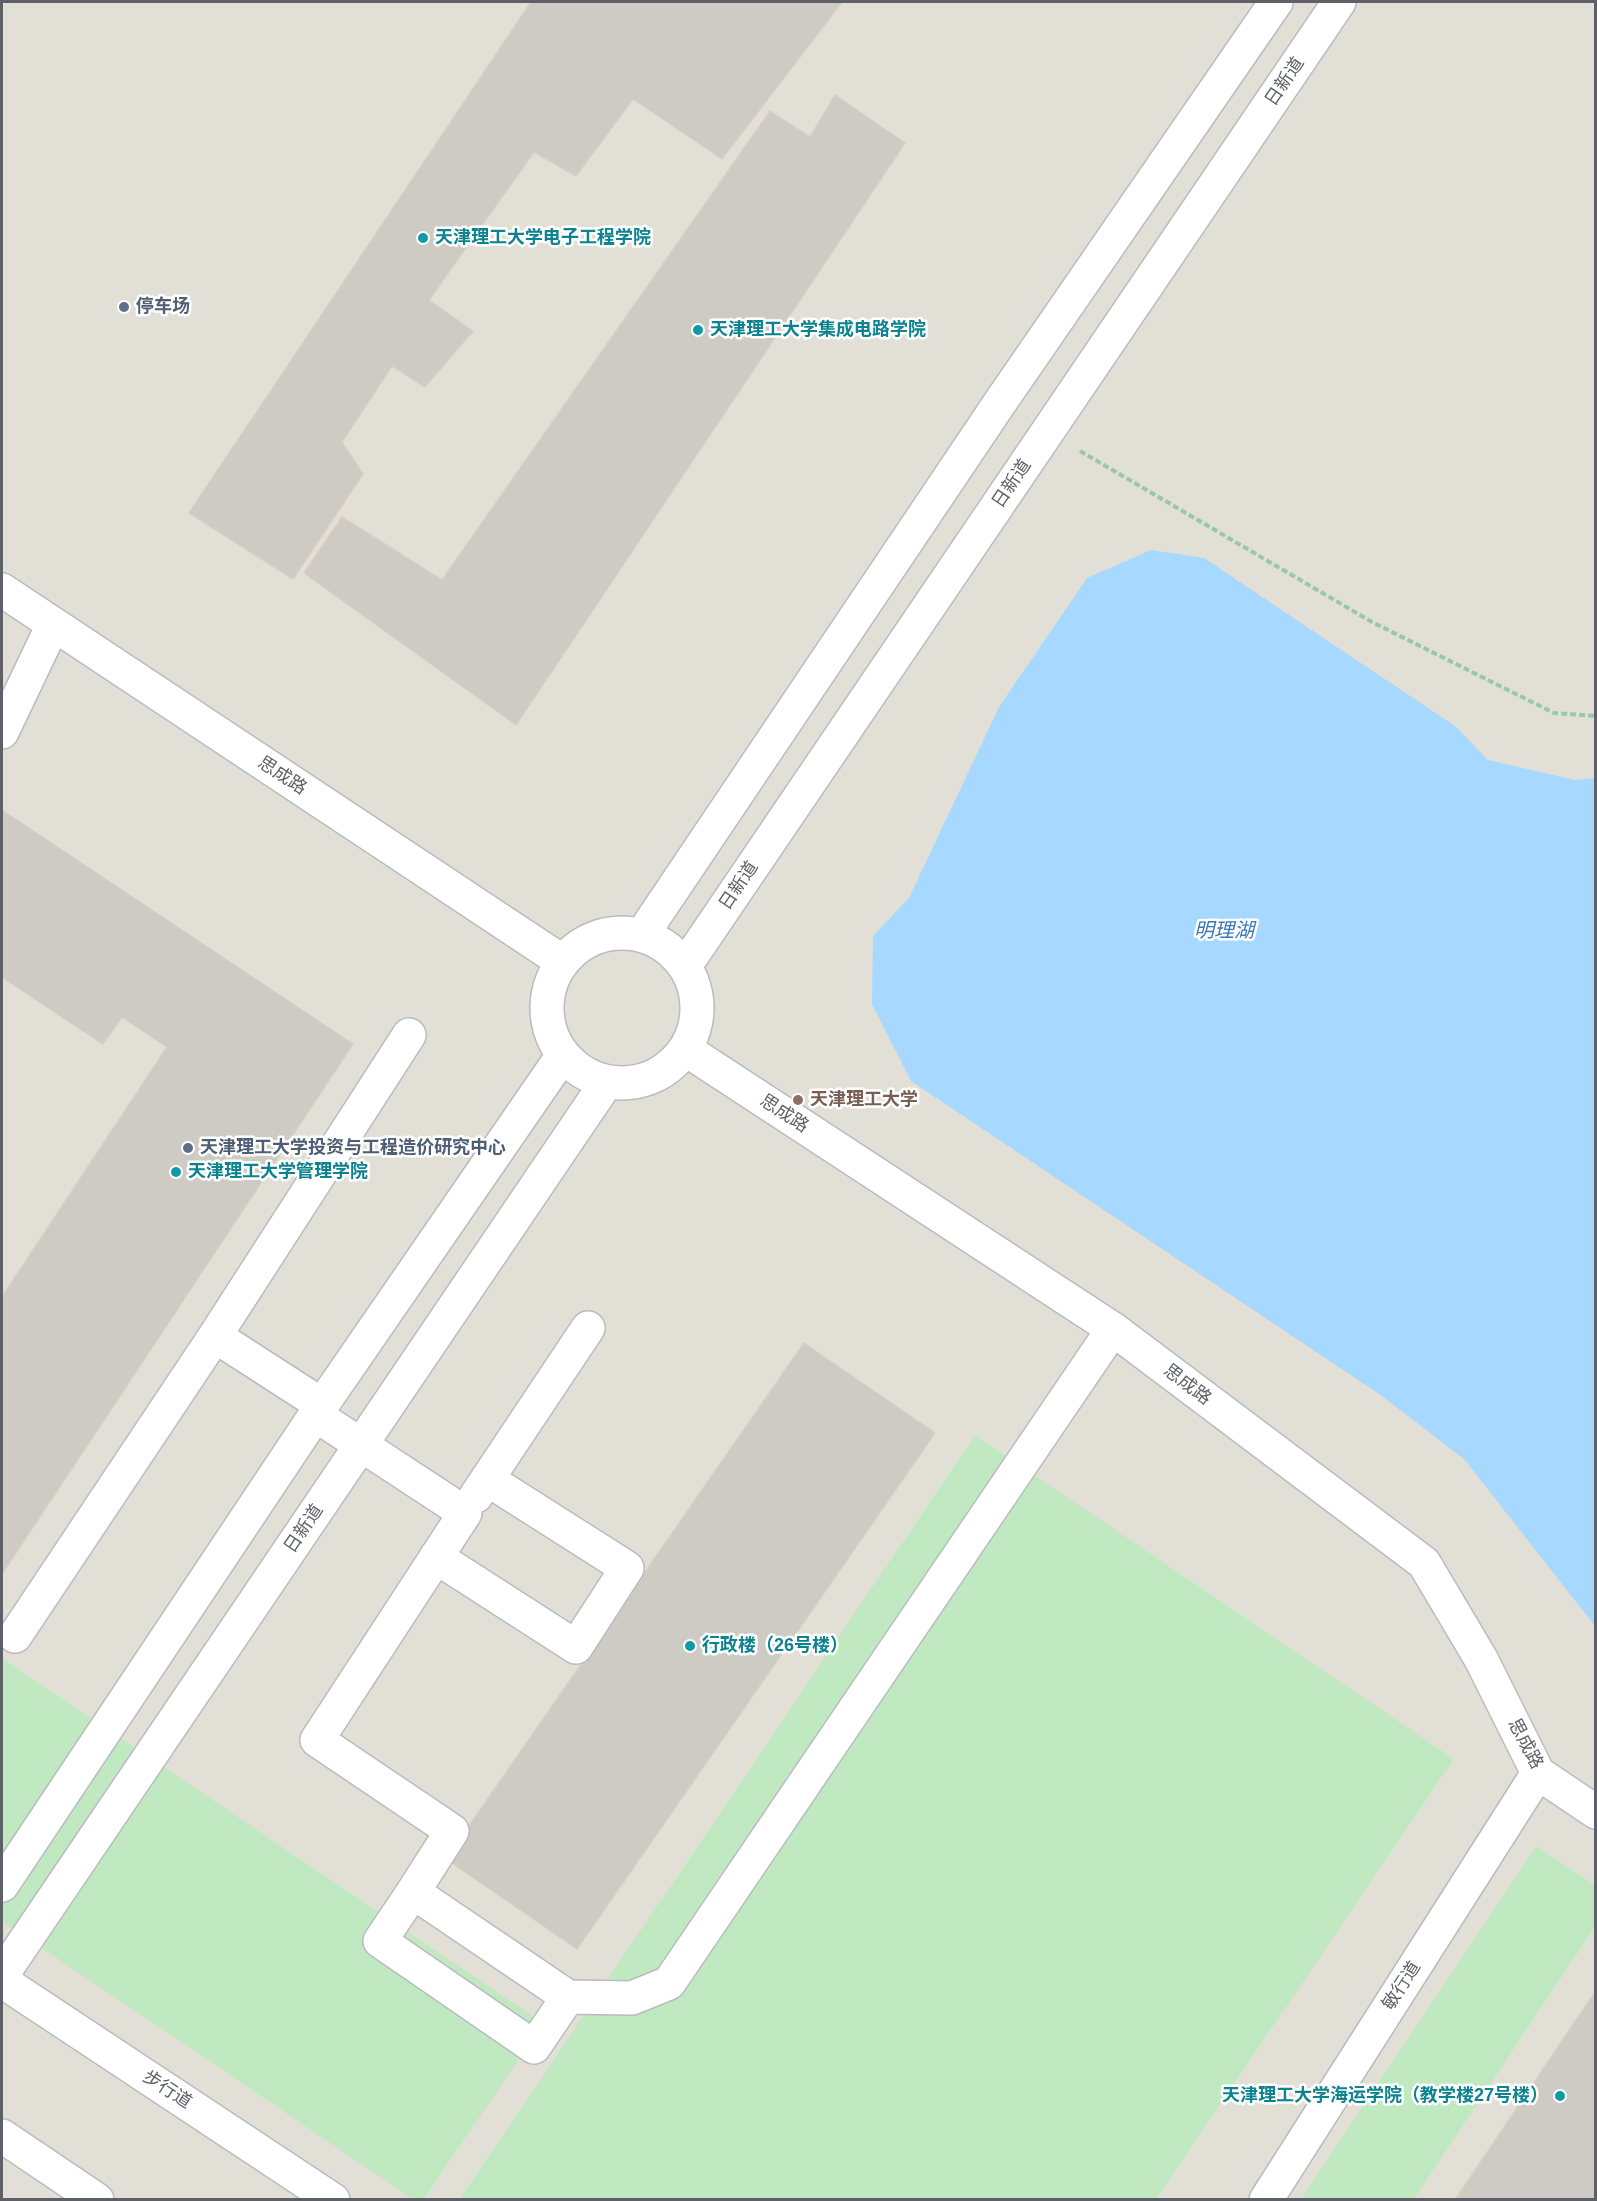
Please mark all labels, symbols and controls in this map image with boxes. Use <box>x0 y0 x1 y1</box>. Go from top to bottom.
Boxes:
street label: 日新道 <box>1261 54 1309 110</box>
place label: 天津理工大学电子工程学院 <box>435 227 651 249</box>
marker: 天津理工大学电子工程学院 <box>416 231 430 245</box>
place label: 停车场 <box>136 296 190 318</box>
marker: 停车场 <box>117 300 131 314</box>
place label: 天津理工大学集成电路学院 <box>710 319 926 341</box>
marker: 天津理工大学集成电路学院 <box>691 323 705 337</box>
street label: 日新道 <box>988 456 1036 512</box>
street label: 思成路 <box>253 752 311 800</box>
street label: 日新道 <box>715 858 763 914</box>
water label: 明理湖 <box>1194 919 1254 943</box>
place label: 天津理工大学 <box>810 1089 918 1111</box>
street label: 思成路 <box>755 1090 813 1138</box>
marker: 天津理工大学 <box>791 1093 805 1107</box>
place label: 天津理工大学投资与工程造价研究中心 <box>200 1137 506 1159</box>
marker: 天津理工大学投资与工程造价研究中心 <box>181 1141 195 1155</box>
place label: 天津理工大学管理学院 <box>188 1161 368 1183</box>
marker: 天津理工大学管理学院 <box>169 1165 183 1179</box>
street label: 思成路 <box>1159 1360 1215 1410</box>
street label: 日新道 <box>280 1501 328 1557</box>
place label: 行政楼（26号楼） <box>702 1635 848 1657</box>
marker: 行政楼（26号楼） <box>683 1639 697 1653</box>
street label: 思成路 <box>1503 1715 1547 1773</box>
street label: 敏行道 <box>1378 1957 1426 2015</box>
street label: 步行道 <box>138 2066 196 2114</box>
place label: 天津理工大学海运学院（教学楼27号楼） <box>1222 2085 1548 2107</box>
marker: 天津理工大学海运学院（教学楼27号楼） <box>1553 2089 1567 2103</box>

